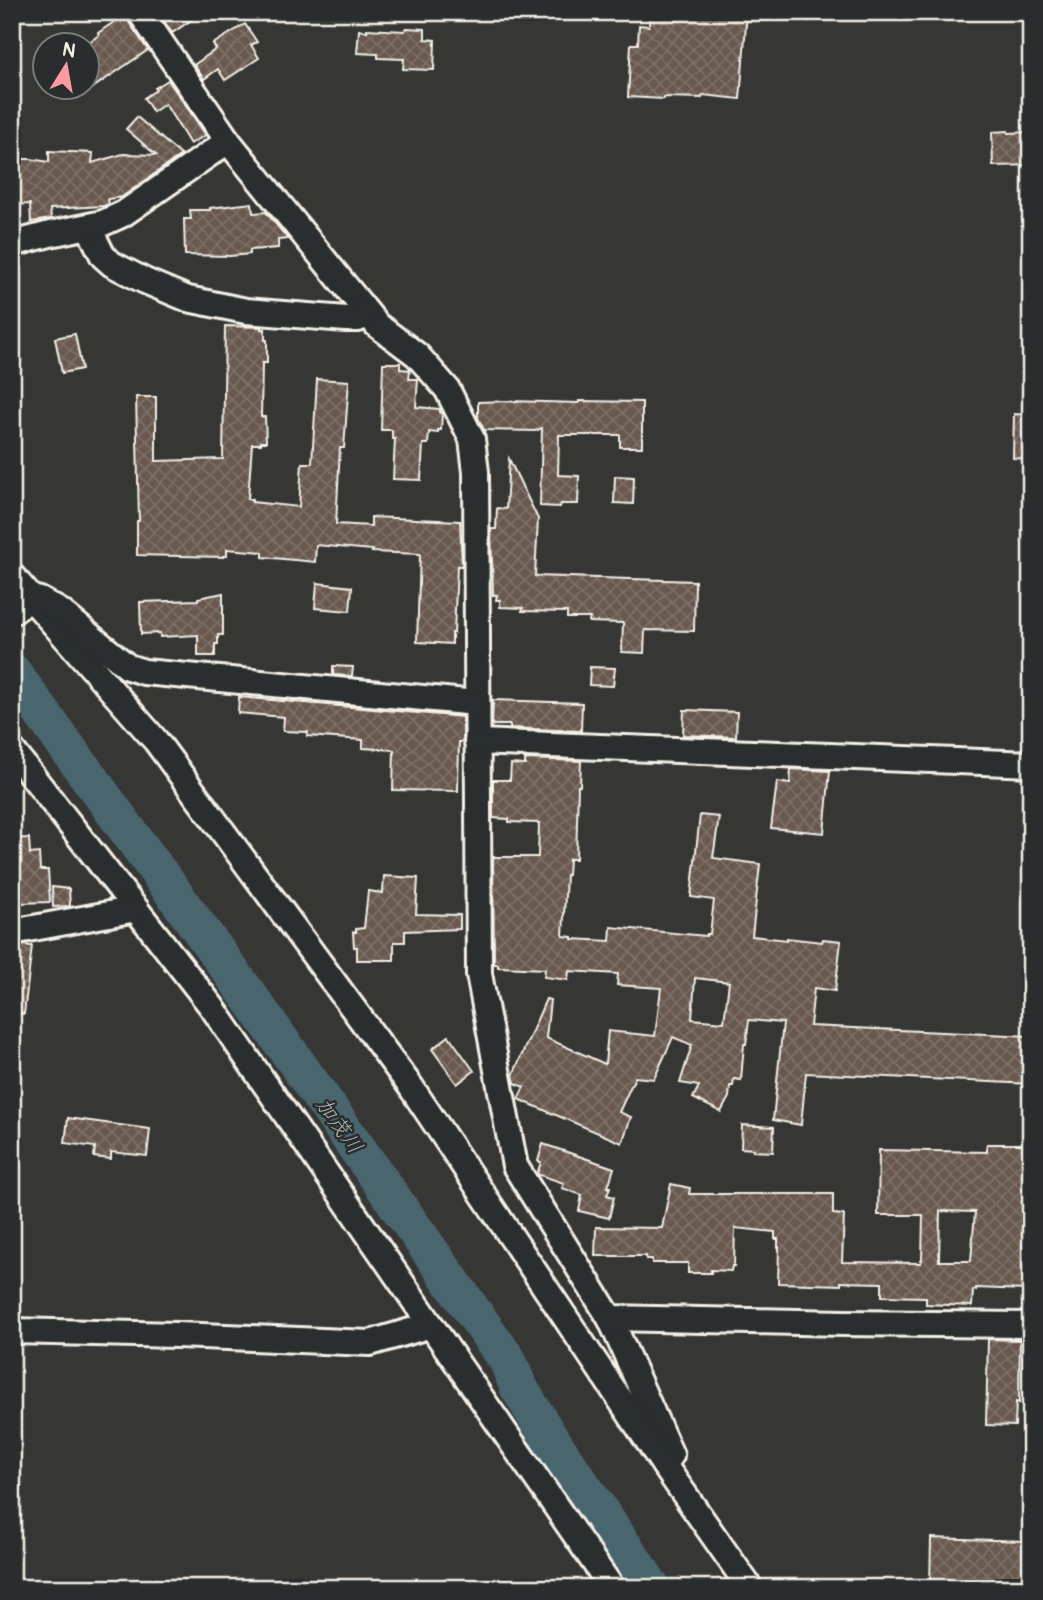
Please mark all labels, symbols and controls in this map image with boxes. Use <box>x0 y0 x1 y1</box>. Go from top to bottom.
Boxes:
north arrow <box>32 32 102 102</box>
text: N <box>60 37 78 63</box>
water label: 加茂川 <box>310 1093 368 1159</box>

